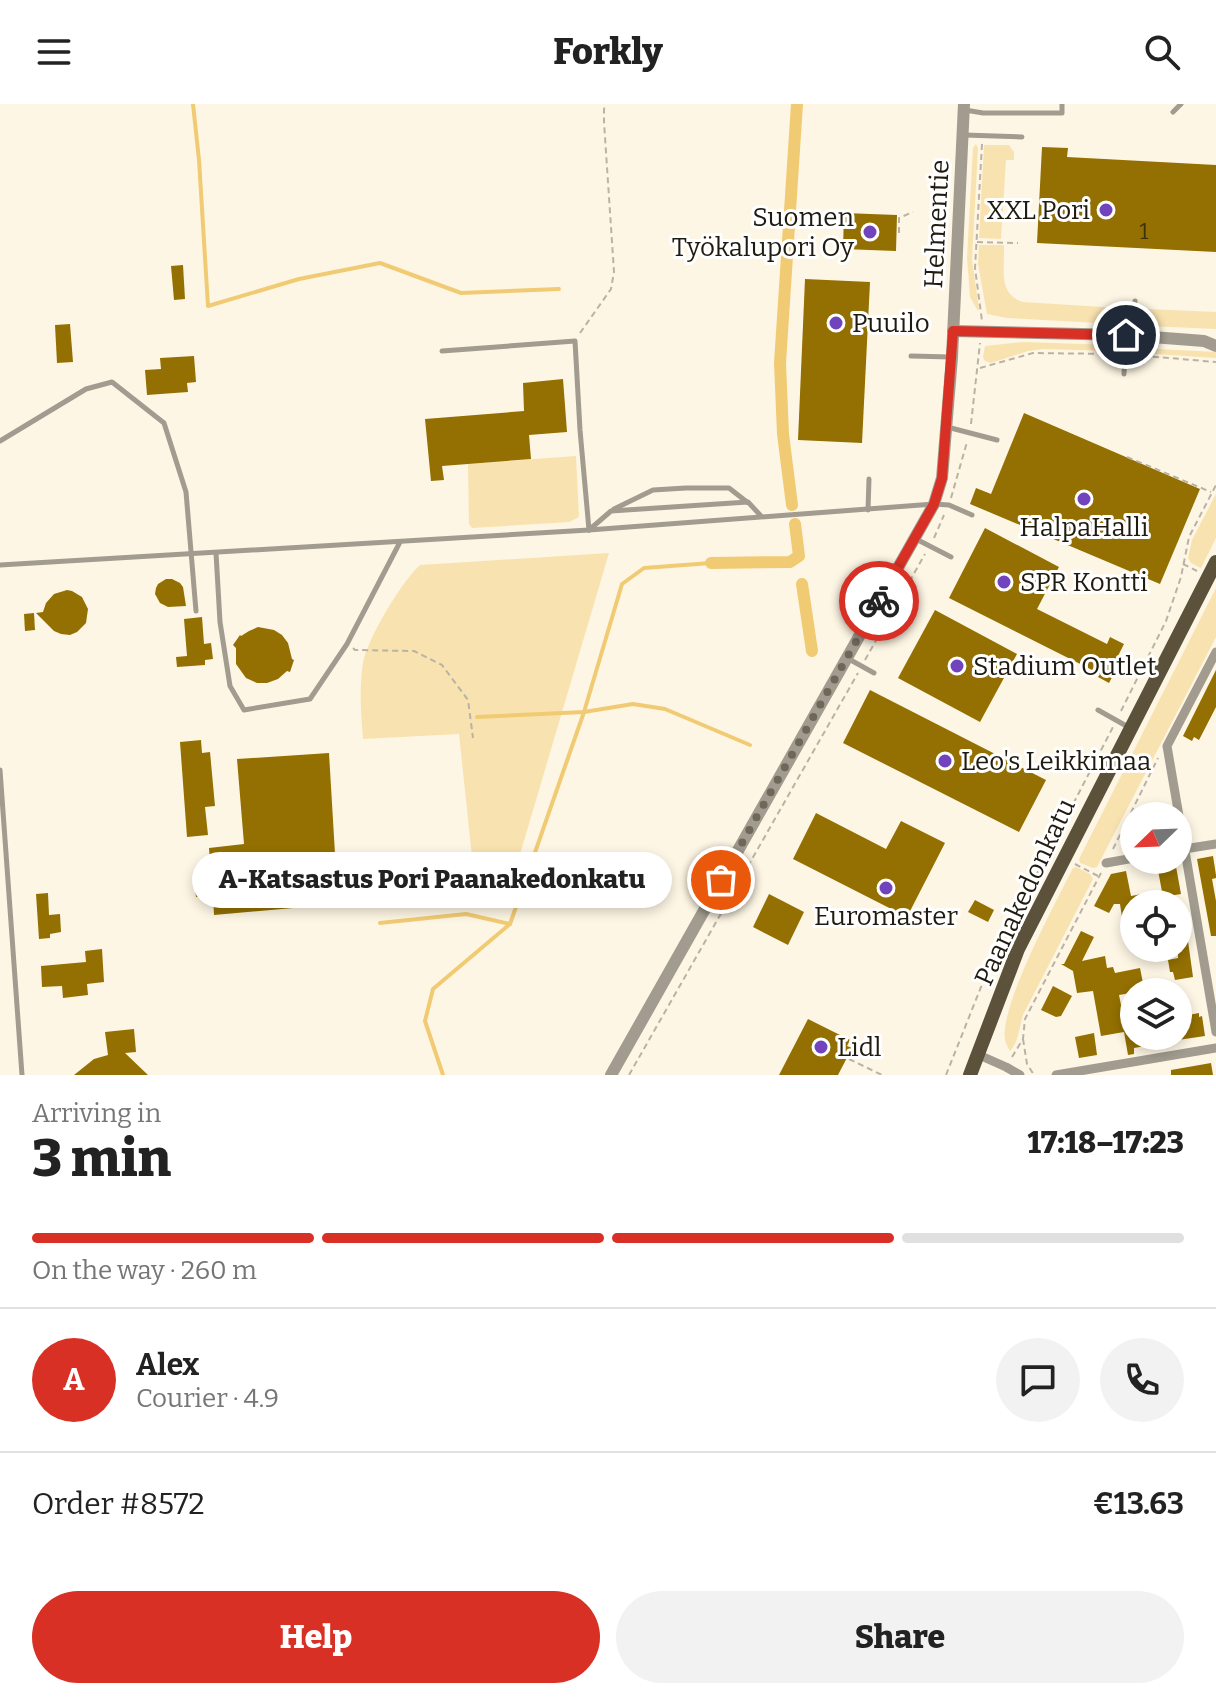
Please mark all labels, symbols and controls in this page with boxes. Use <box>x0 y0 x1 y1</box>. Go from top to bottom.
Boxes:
icon: menu <box>32 30 76 74</box>
text: Forkly <box>553 30 663 74</box>
icon: search <box>1140 30 1184 74</box>
street label: Helmentie <box>918 159 956 289</box>
place label: XXL Pori <box>987 195 1090 226</box>
marker: XXL Pori <box>1097 201 1115 219</box>
place label: Suomen Työkalupori Oy <box>672 202 855 263</box>
house number: 1 <box>1140 218 1149 245</box>
marker: Suomen Työkalupori Oy <box>861 223 879 241</box>
pin <box>1092 301 1160 369</box>
place label: Puuilo <box>852 308 930 339</box>
icon: home <box>1104 313 1148 357</box>
marker: Puuilo <box>827 314 845 332</box>
marker: HalpaHalli <box>1075 490 1093 508</box>
place label: HalpaHalli <box>1020 512 1149 543</box>
courier <box>839 561 919 641</box>
place label: SPR Kontti <box>1020 567 1148 598</box>
marker: SPR Kontti <box>995 573 1013 591</box>
icon: bike <box>857 579 901 623</box>
place label: Stadium Outlet <box>973 651 1157 682</box>
marker: Stadium Outlet <box>948 657 966 675</box>
place label: Leo's Leikkimaa <box>961 746 1151 777</box>
marker: Leo's Leikkimaa <box>936 752 954 770</box>
street label: Paanakedonkatu <box>968 794 1082 990</box>
north arrow <box>1120 802 1192 874</box>
map controls <box>1120 802 1192 1050</box>
pin <box>687 846 755 914</box>
callout: A-Katsastus Pori Paanakedonkatu <box>193 852 673 908</box>
icon: bag <box>699 858 743 902</box>
text: A-Katsastus Pori Paanakedonkatu <box>219 864 645 895</box>
marker: Euromaster <box>877 879 895 897</box>
button: locate <box>1120 890 1192 962</box>
place label: Euromaster <box>814 901 958 932</box>
button: layers <box>1120 978 1192 1050</box>
place label: Lidl <box>837 1032 882 1063</box>
marker: Lidl <box>812 1038 830 1056</box>
text: Arriving in <box>32 1098 161 1129</box>
text: 17:18–17:23 <box>1028 1125 1184 1161</box>
text: 3 min <box>32 1127 171 1190</box>
text: On the way · 260 m <box>32 1255 257 1286</box>
button: chat <box>996 1338 1080 1422</box>
button: phone <box>1100 1338 1184 1422</box>
text: Alex <box>136 1347 199 1383</box>
text: A <box>63 1362 85 1398</box>
text: Courier · 4.9 <box>136 1383 279 1414</box>
text: Order #8572 <box>32 1486 205 1522</box>
text: €13.63 <box>1093 1486 1184 1522</box>
button: Help <box>32 1591 600 1683</box>
button: Share <box>616 1591 1184 1683</box>

